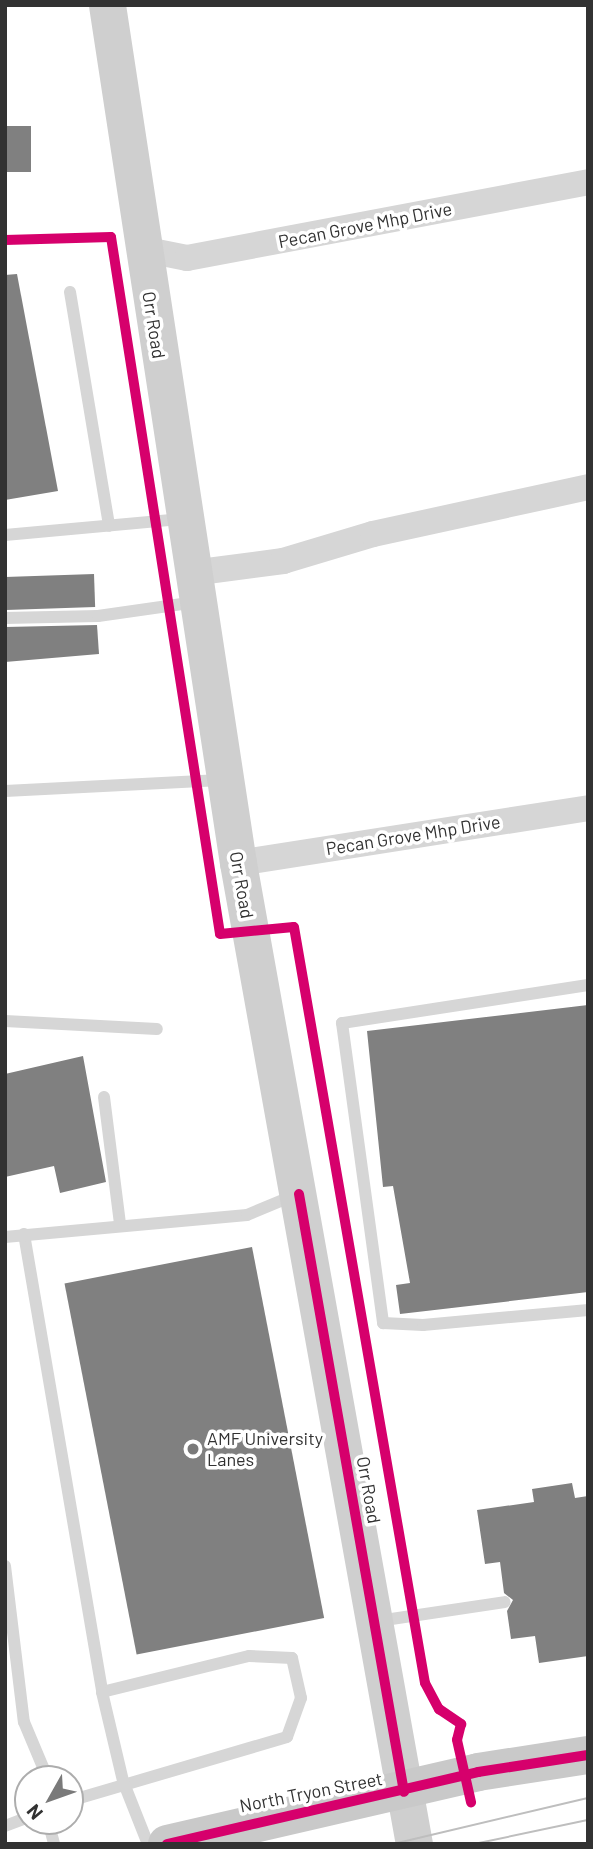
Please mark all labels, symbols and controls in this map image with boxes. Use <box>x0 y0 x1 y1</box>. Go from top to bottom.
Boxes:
street label: Pecan Grove Mhp Drive <box>276 198 454 252</box>
street label: Orr Road <box>138 290 170 360</box>
street label: Pecan Grove Mhp Drive <box>324 811 502 859</box>
street label: Orr Road <box>225 850 259 920</box>
place label: AMF University Lanes <box>207 1428 323 1470</box>
marker: AMF University Lanes <box>185 1441 201 1457</box>
street label: Orr Road <box>352 1455 386 1525</box>
north arrow <box>14 1765 84 1835</box>
street label: North Tryon Street <box>238 1768 384 1816</box>
text: N <box>21 1800 47 1825</box>

